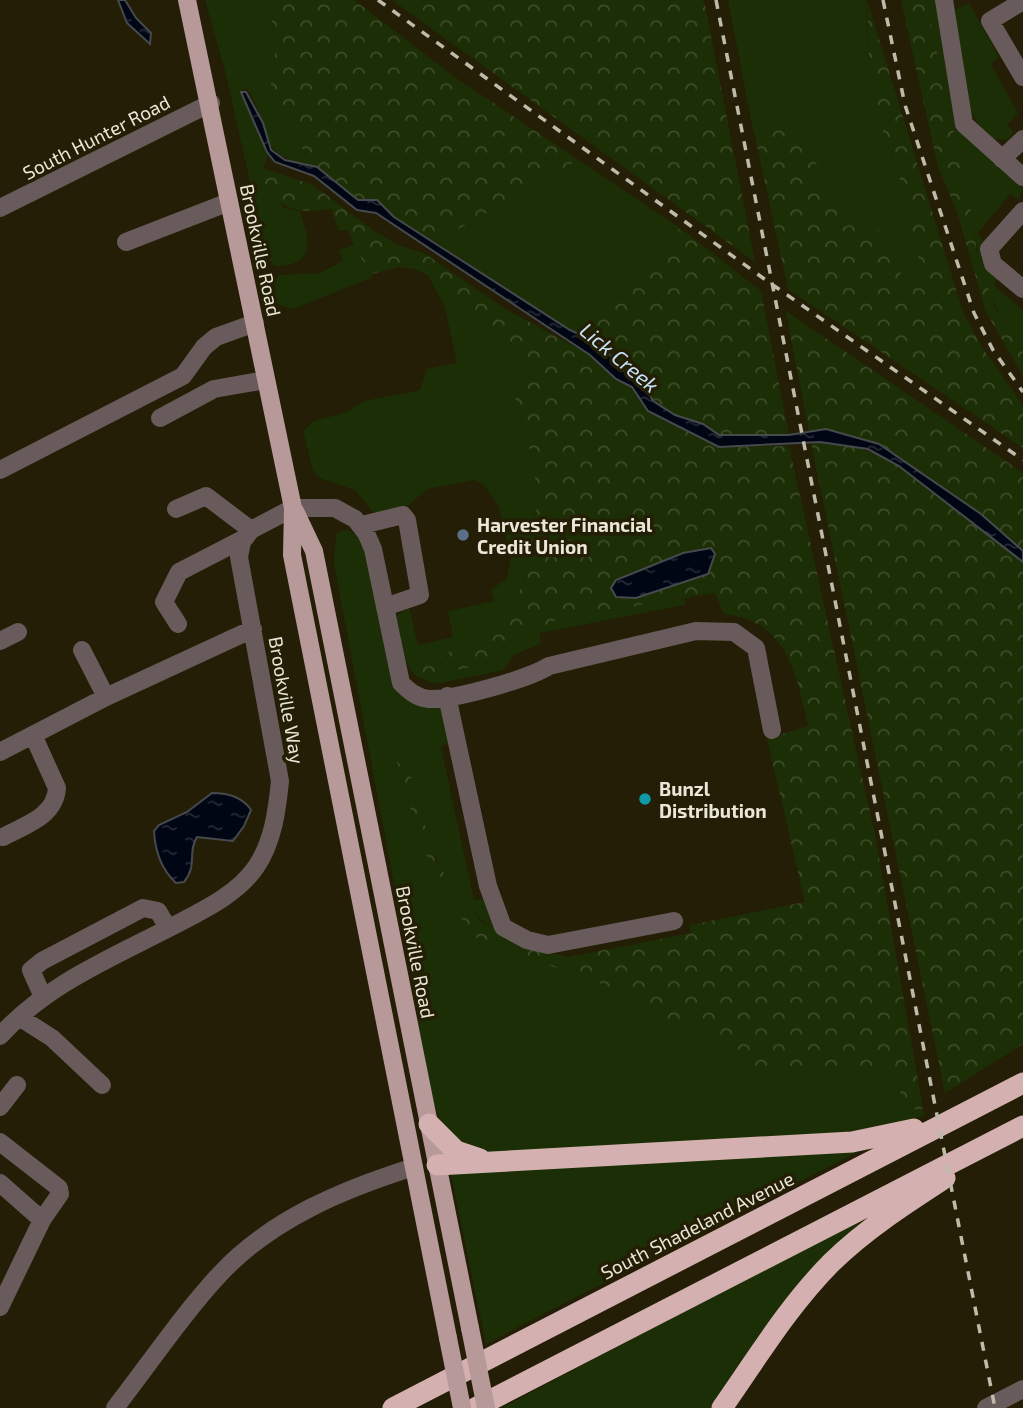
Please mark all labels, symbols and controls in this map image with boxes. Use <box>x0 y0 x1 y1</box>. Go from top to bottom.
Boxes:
street label: South Hunter Road <box>19 90 173 184</box>
street label: Brookville Road <box>236 182 286 318</box>
water label: Lick Creek <box>576 317 665 397</box>
place label: Harvester Financial Credit Union <box>477 513 653 558</box>
marker: Harvester Financial Credit Union <box>455 527 471 543</box>
street label: Brookville Way <box>264 635 310 765</box>
place label: Bunzl Distribution <box>659 777 767 822</box>
marker: Bunzl Distribution <box>637 791 653 807</box>
street label: Brookville Road <box>392 884 440 1020</box>
street label: South Shadeland Avenue <box>597 1166 797 1284</box>

